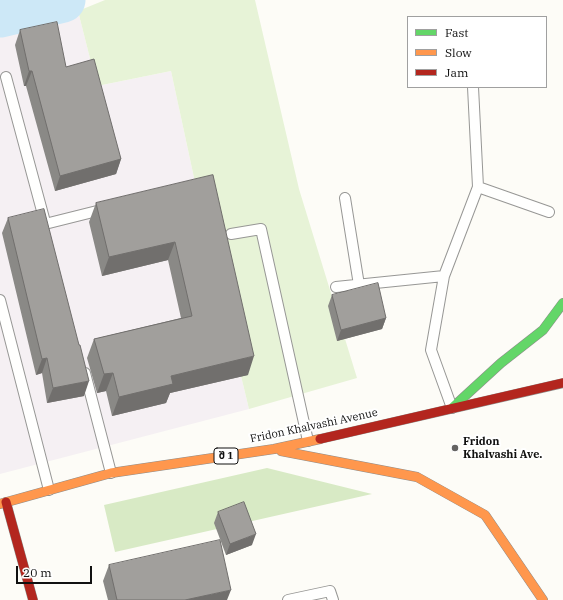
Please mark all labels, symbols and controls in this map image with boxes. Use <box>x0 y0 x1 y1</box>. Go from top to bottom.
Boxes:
legend <box>407 16 547 88</box>
text: Fast <box>445 25 469 40</box>
text: Slow <box>445 45 472 60</box>
text: Jam <box>445 65 468 80</box>
street label: Fridon Khalvashi Avenue <box>249 406 379 446</box>
place label: Fridon Khalvashi Ave. <box>463 435 542 461</box>
marker: Fridon Khalvashi Ave. <box>450 443 460 453</box>
road number: შ 1 <box>214 448 238 464</box>
scale bar <box>18 558 94 584</box>
text: 20 m <box>23 565 52 580</box>

